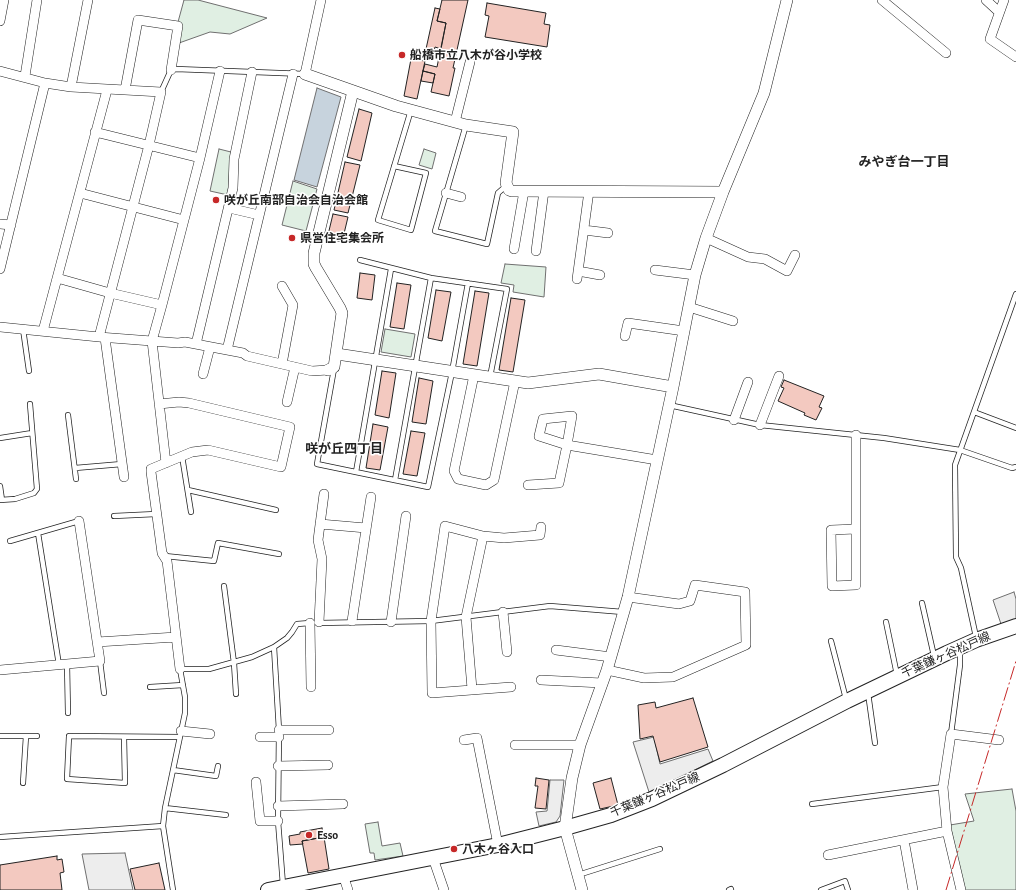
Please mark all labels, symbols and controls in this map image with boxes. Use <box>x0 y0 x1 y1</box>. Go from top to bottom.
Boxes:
place label: 船橋市立八木が谷小学校 <box>410 48 542 62</box>
marker: 船橋市立八木が谷小学校 <box>397 50 407 60</box>
district label: みやぎ台一丁目 <box>859 154 949 170</box>
place label: 咲が丘南部自治会自治会館 <box>224 193 368 207</box>
marker: 咲が丘南部自治会自治会館 <box>211 195 221 205</box>
place label: 県営住宅集会所 <box>300 231 384 245</box>
marker: 県営住宅集会所 <box>287 233 297 243</box>
district label: 咲が丘四丁目 <box>305 441 383 457</box>
street label: 千葉鎌ヶ谷松戸線 <box>899 629 993 681</box>
street label: 千葉鎌ヶ谷松戸線 <box>608 770 702 820</box>
place label: Esso <box>317 828 338 842</box>
marker: Esso <box>304 830 314 840</box>
place label: 八木ヶ谷入口 <box>462 842 534 856</box>
marker: 八木ヶ谷入口 <box>449 844 459 854</box>

